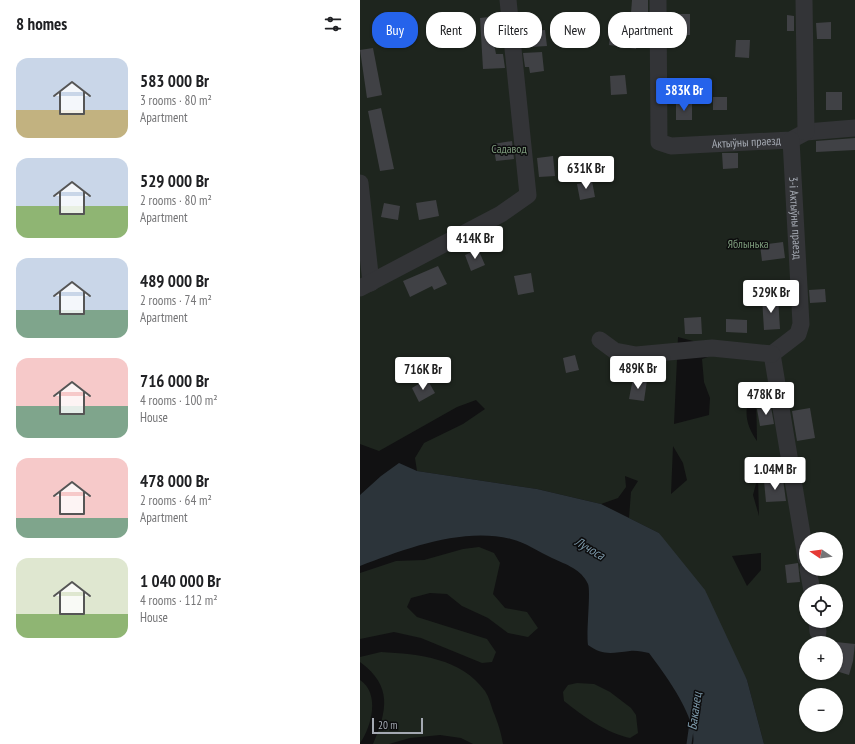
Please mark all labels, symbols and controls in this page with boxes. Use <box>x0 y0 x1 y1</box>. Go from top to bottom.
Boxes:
chip: Buy <box>372 12 418 48</box>
chip: Rent <box>426 12 476 48</box>
chip: Filters <box>484 12 542 48</box>
chip: New <box>550 12 600 48</box>
chip: Apartment <box>608 12 687 48</box>
text: 8 homes <box>16 13 67 35</box>
icon: filters <box>322 13 344 35</box>
text: 583 000 Br <box>140 70 209 92</box>
icon: home <box>48 74 96 122</box>
pin: 583K Br <box>647 78 721 112</box>
text: 583K Br <box>665 82 703 99</box>
text: 3 rooms · 80 m² <box>140 92 212 109</box>
text: Apartment <box>140 109 188 126</box>
street label: Актыўны праезд <box>711 132 782 151</box>
park label: Садавод <box>491 141 528 156</box>
pin: 631K Br <box>549 156 623 190</box>
text: 631K Br <box>567 160 605 177</box>
text: 529 000 Br <box>140 170 209 192</box>
icon: home <box>48 174 96 222</box>
street label: 3-і Актыўны праезд <box>786 176 806 260</box>
text: 2 rooms · 80 m² <box>140 192 212 209</box>
text: Apartment <box>140 209 188 226</box>
pin: 414K Br <box>438 226 512 260</box>
text: 414K Br <box>456 230 494 247</box>
park label: Яблынька <box>727 236 769 251</box>
text: 489 000 Br <box>140 270 209 292</box>
icon: home <box>48 274 96 322</box>
pin: 529K Br <box>734 280 808 314</box>
text: 529K Br <box>752 284 790 301</box>
text: 2 rooms · 74 m² <box>140 292 212 309</box>
text: Apartment <box>140 309 188 326</box>
pin: 489K Br <box>601 356 675 390</box>
pin: 716K Br <box>386 357 460 391</box>
text: 489K Br <box>619 360 657 377</box>
text: 716K Br <box>404 361 442 378</box>
text: 716 000 Br <box>140 370 209 392</box>
icon: home <box>48 374 96 422</box>
pin: 478K Br <box>729 382 803 416</box>
text: 478K Br <box>747 386 785 403</box>
text: 4 rooms · 100 m² <box>140 392 218 409</box>
text: House <box>140 409 168 426</box>
pin: 1.04M Br <box>734 457 816 491</box>
text: 1.04M Br <box>754 461 796 478</box>
text: 478 000 Br <box>140 470 209 492</box>
icon: home <box>48 474 96 522</box>
text: 2 rooms · 64 m² <box>140 492 212 509</box>
text: Apartment <box>140 509 188 526</box>
north arrow <box>799 532 843 576</box>
map controls <box>799 532 843 732</box>
water label: Лучоса <box>571 533 609 564</box>
text: 1 040 000 Br <box>140 570 221 592</box>
icon: home <box>48 574 96 622</box>
button: locate <box>799 584 843 628</box>
text: 4 rooms · 112 m² <box>140 592 218 609</box>
text: House <box>140 609 168 626</box>
button: + <box>799 636 843 680</box>
button: − <box>799 688 843 732</box>
water label: Баканец <box>683 690 706 731</box>
scale bar <box>372 716 423 735</box>
text: 20 m <box>378 718 397 732</box>

